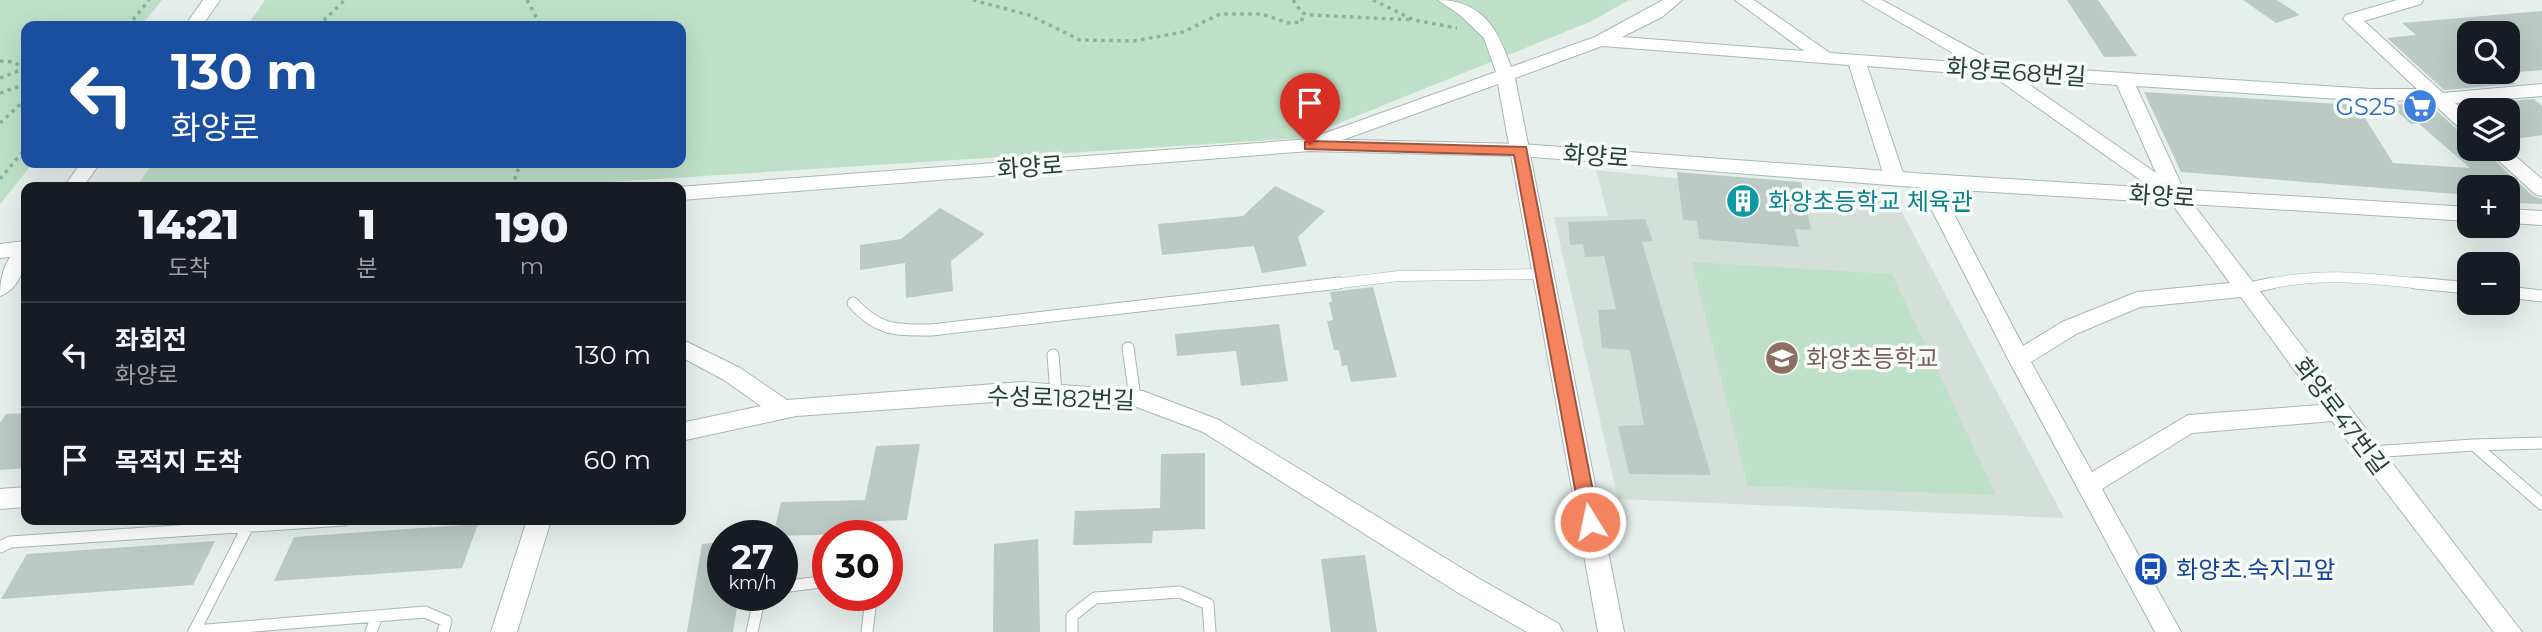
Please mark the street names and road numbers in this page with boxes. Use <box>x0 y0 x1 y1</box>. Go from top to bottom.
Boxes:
street label: 화양로68번길 <box>1945 53 2087 91</box>
street label: 화양로 <box>1562 139 1630 173</box>
street label: 화양로 <box>996 150 1064 184</box>
street label: 화양로 <box>2128 179 2196 213</box>
street label: 화양로47번길 <box>2288 352 2394 480</box>
street label: 수성로182번길 <box>987 381 1135 415</box>

